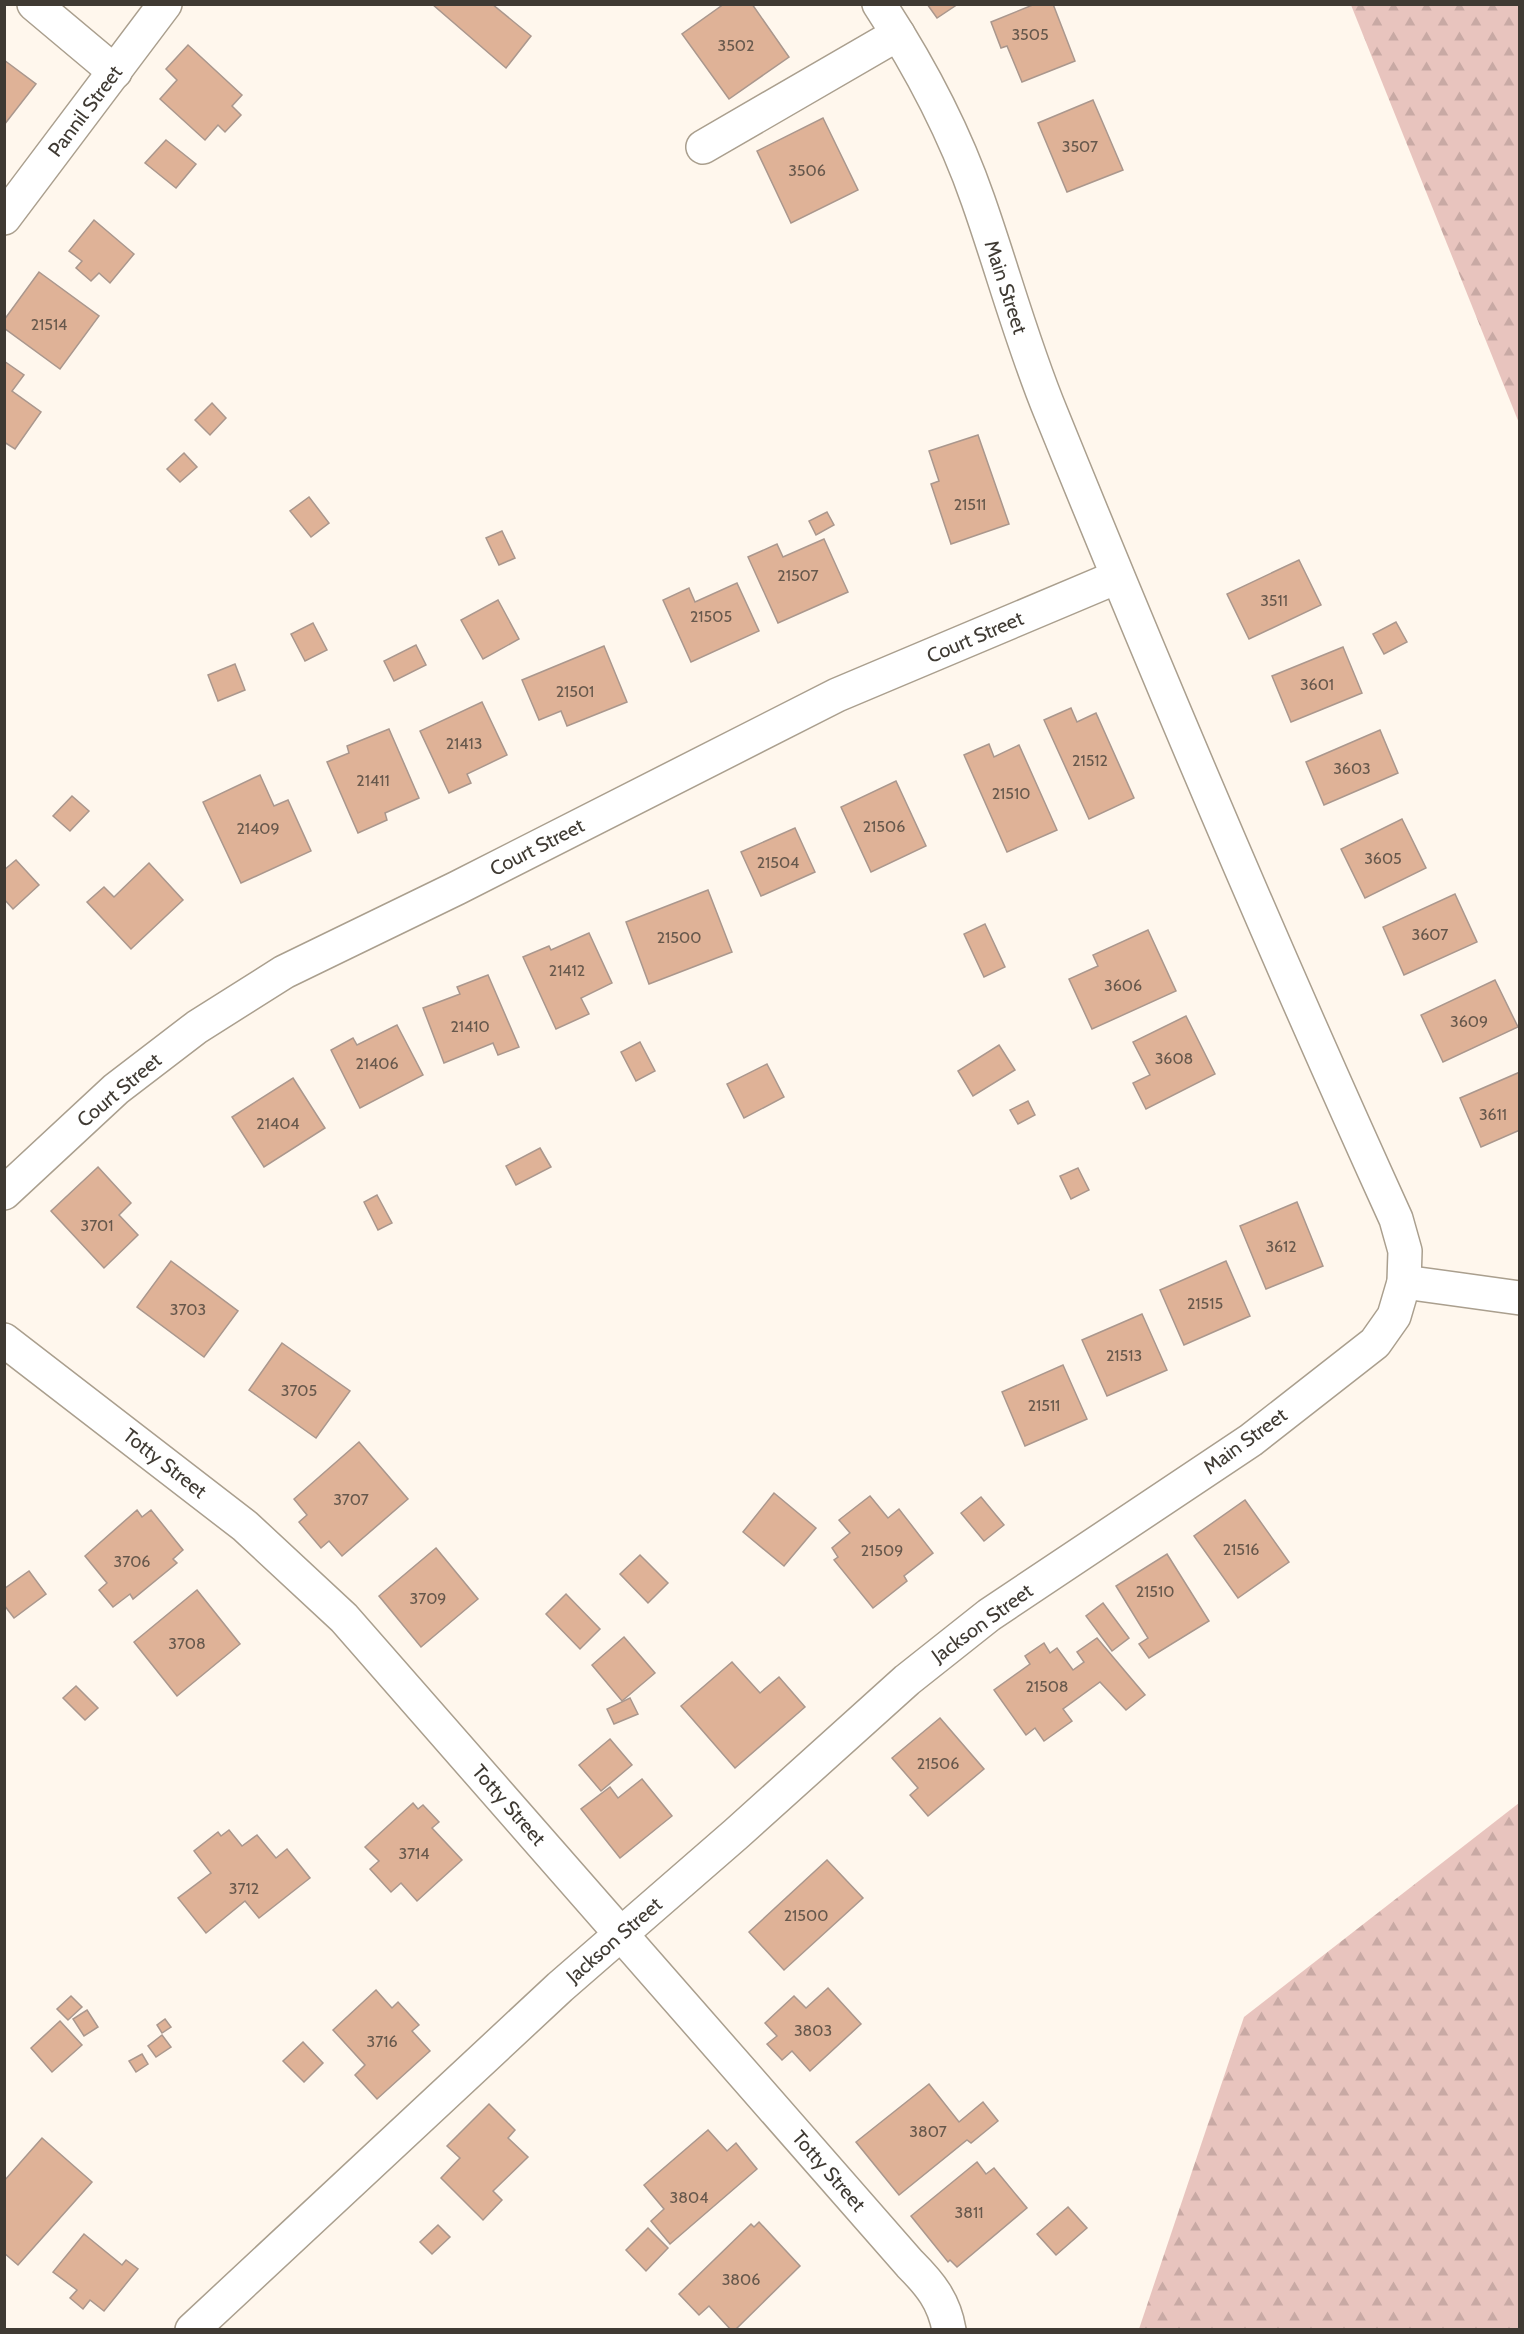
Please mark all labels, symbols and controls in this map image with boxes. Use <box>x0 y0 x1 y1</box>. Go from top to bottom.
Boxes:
house number: 3505 <box>1011 25 1049 44</box>
house number: 3502 <box>718 36 754 55</box>
street label: Pannil Street <box>43 60 127 161</box>
house number: 3507 <box>1062 137 1098 156</box>
house number: 3506 <box>788 161 826 180</box>
street label: Main Street <box>980 237 1032 337</box>
house number: 21514 <box>31 315 67 334</box>
house number: 21511 <box>954 495 986 514</box>
house number: 21507 <box>777 566 819 585</box>
house number: 3511 <box>1260 591 1288 610</box>
street label: Court Street <box>923 606 1027 668</box>
house number: 21505 <box>690 607 732 626</box>
house number: 3601 <box>1300 675 1334 694</box>
house number: 21501 <box>556 682 594 701</box>
house number: 21413 <box>446 734 482 753</box>
house number: 21512 <box>1072 751 1108 770</box>
house number: 3603 <box>1333 759 1371 778</box>
house number: 21411 <box>356 771 390 790</box>
house number: 21510 <box>992 784 1030 803</box>
street label: Court Street <box>486 813 588 881</box>
house number: 21506 <box>863 817 905 836</box>
house number: 21409 <box>236 819 280 838</box>
house number: 3605 <box>1364 849 1402 868</box>
house number: 21504 <box>757 853 799 872</box>
house number: 3607 <box>1412 925 1448 944</box>
house number: 21500 <box>657 928 701 947</box>
house number: 21412 <box>549 961 585 980</box>
house number: 3606 <box>1104 976 1142 995</box>
house number: 3609 <box>1450 1012 1488 1031</box>
house number: 21410 <box>450 1017 490 1036</box>
street label: Court Street <box>72 1048 166 1132</box>
house number: 3608 <box>1155 1049 1193 1068</box>
house number: 21406 <box>355 1054 399 1073</box>
house number: 3611 <box>1479 1105 1507 1124</box>
house number: 21404 <box>256 1114 300 1133</box>
house number: 3701 <box>81 1216 113 1235</box>
house number: 3612 <box>1265 1237 1297 1256</box>
house number: 21515 <box>1187 1294 1223 1313</box>
house number: 3703 <box>170 1300 206 1319</box>
house number: 21513 <box>1106 1346 1142 1365</box>
house number: 3705 <box>281 1381 317 1400</box>
house number: 21511 <box>1028 1396 1060 1415</box>
street label: Main Street <box>1199 1403 1292 1479</box>
street label: Totty Street <box>118 1423 212 1503</box>
house number: 3707 <box>333 1490 369 1509</box>
house number: 21516 <box>1223 1540 1259 1559</box>
house number: 21509 <box>861 1541 903 1560</box>
house number: 3706 <box>114 1552 150 1571</box>
street label: Jackson Street <box>926 1578 1037 1668</box>
house number: 21510 <box>1136 1582 1174 1601</box>
house number: 3709 <box>410 1589 446 1608</box>
house number: 3708 <box>168 1634 206 1653</box>
house number: 21508 <box>1025 1677 1069 1696</box>
house number: 21506 <box>917 1754 959 1773</box>
street label: Totty Street <box>467 1760 551 1851</box>
house number: 3714 <box>398 1844 430 1863</box>
house number: 3712 <box>229 1879 259 1898</box>
street label: Jackson Street <box>561 1892 667 1989</box>
house number: 21500 <box>784 1906 828 1925</box>
house number: 3803 <box>794 2021 832 2040</box>
house number: 3716 <box>366 2032 398 2051</box>
house number: 3807 <box>909 2122 947 2141</box>
street label: Totty Street <box>787 2126 871 2217</box>
house number: 3804 <box>670 2188 708 2207</box>
house number: 3811 <box>955 2203 983 2222</box>
house number: 3806 <box>722 2270 760 2289</box>

